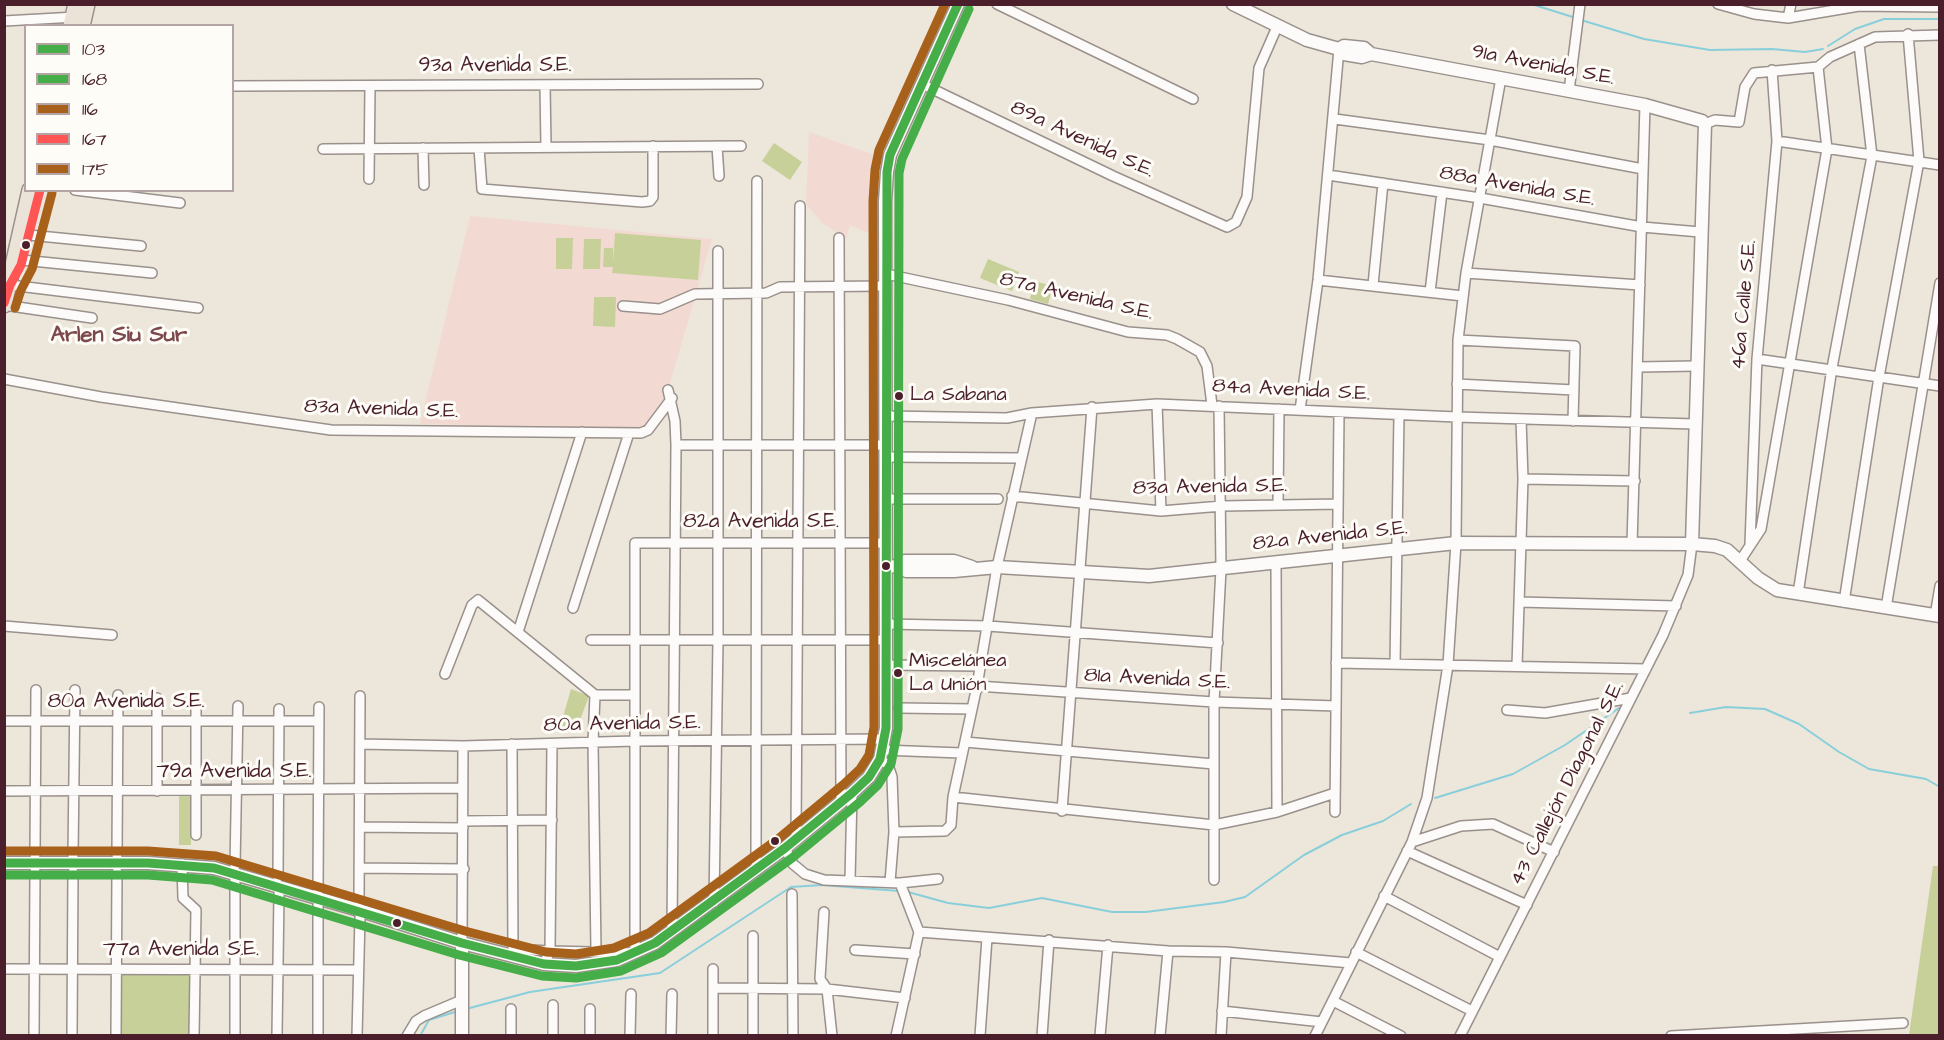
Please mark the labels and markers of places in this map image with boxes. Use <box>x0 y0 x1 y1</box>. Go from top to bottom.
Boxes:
unlabelled marker <box>20 239 32 251</box>
place label: La Sabana <box>910 384 1007 408</box>
marker: La Sabana <box>893 390 905 402</box>
unlabelled marker <box>880 560 892 572</box>
place label: Miscelánea La Unión <box>909 650 1006 697</box>
marker: Miscelánea La Unión <box>892 667 904 679</box>
unlabelled marker <box>769 835 781 847</box>
unlabelled marker <box>391 917 403 929</box>

